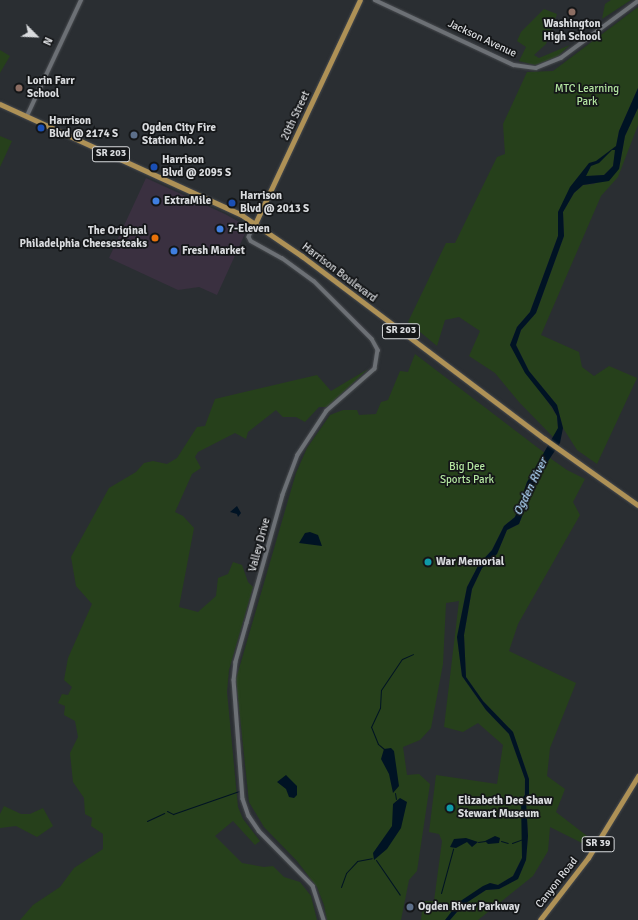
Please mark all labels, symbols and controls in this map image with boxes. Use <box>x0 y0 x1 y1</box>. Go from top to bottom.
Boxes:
marker: Washington High School <box>567 7 577 17</box>
north arrow <box>16 16 56 56</box>
street label: Jackson Avenue <box>446 17 518 61</box>
place label: Washington High School <box>543 18 601 44</box>
text: N <box>40 35 55 47</box>
place label: Lorin Farr School <box>27 75 75 101</box>
marker: Lorin Farr School <box>14 83 24 93</box>
park label: MTC Learning Park <box>555 83 619 109</box>
street label: 20th Street <box>279 89 313 143</box>
place label: Harrison Blvd @ 2174 S <box>49 115 118 141</box>
place label: Ogden City Fire Station No. 2 <box>142 122 216 148</box>
marker: Harrison Blvd @ 2174 S <box>36 123 46 133</box>
marker: Ogden City Fire Station No. 2 <box>129 130 139 140</box>
road number: SR 203 <box>91 146 131 162</box>
place label: Harrison Blvd @ 2095 S <box>162 154 231 180</box>
marker: Harrison Blvd @ 2095 S <box>149 162 159 172</box>
place label: Harrison Blvd @ 2013 S <box>240 190 309 216</box>
place label: ExtraMile <box>164 194 211 208</box>
marker: ExtraMile <box>151 196 161 206</box>
marker: Harrison Blvd @ 2013 S <box>227 198 237 208</box>
place label: 7-Eleven <box>228 222 270 236</box>
marker: 7-Eleven <box>215 224 225 234</box>
place label: The Original Philadelphia Cheesesteaks <box>20 225 147 251</box>
marker: The Original Philadelphia Cheesesteaks <box>150 233 160 243</box>
street label: Harrison Boulevard <box>299 241 379 305</box>
place label: Fresh Market <box>182 244 245 258</box>
marker: Fresh Market <box>169 246 179 256</box>
road number: SR 203 <box>381 323 421 339</box>
water label: Ogden River <box>511 456 551 518</box>
park label: Big Dee Sports Park <box>440 461 494 487</box>
street label: Valley Drive <box>246 517 274 573</box>
place label: War Memorial <box>436 555 504 569</box>
marker: War Memorial <box>423 557 433 567</box>
place label: Elizabeth Dee Shaw Stewart Museum <box>458 795 552 821</box>
marker: Elizabeth Dee Shaw Stewart Museum <box>445 803 455 813</box>
road number: SR 39 <box>581 836 615 852</box>
street label: Canyon Road <box>533 855 581 911</box>
place label: Ogden River Parkway <box>418 900 520 914</box>
marker: Ogden River Parkway <box>405 902 415 912</box>

